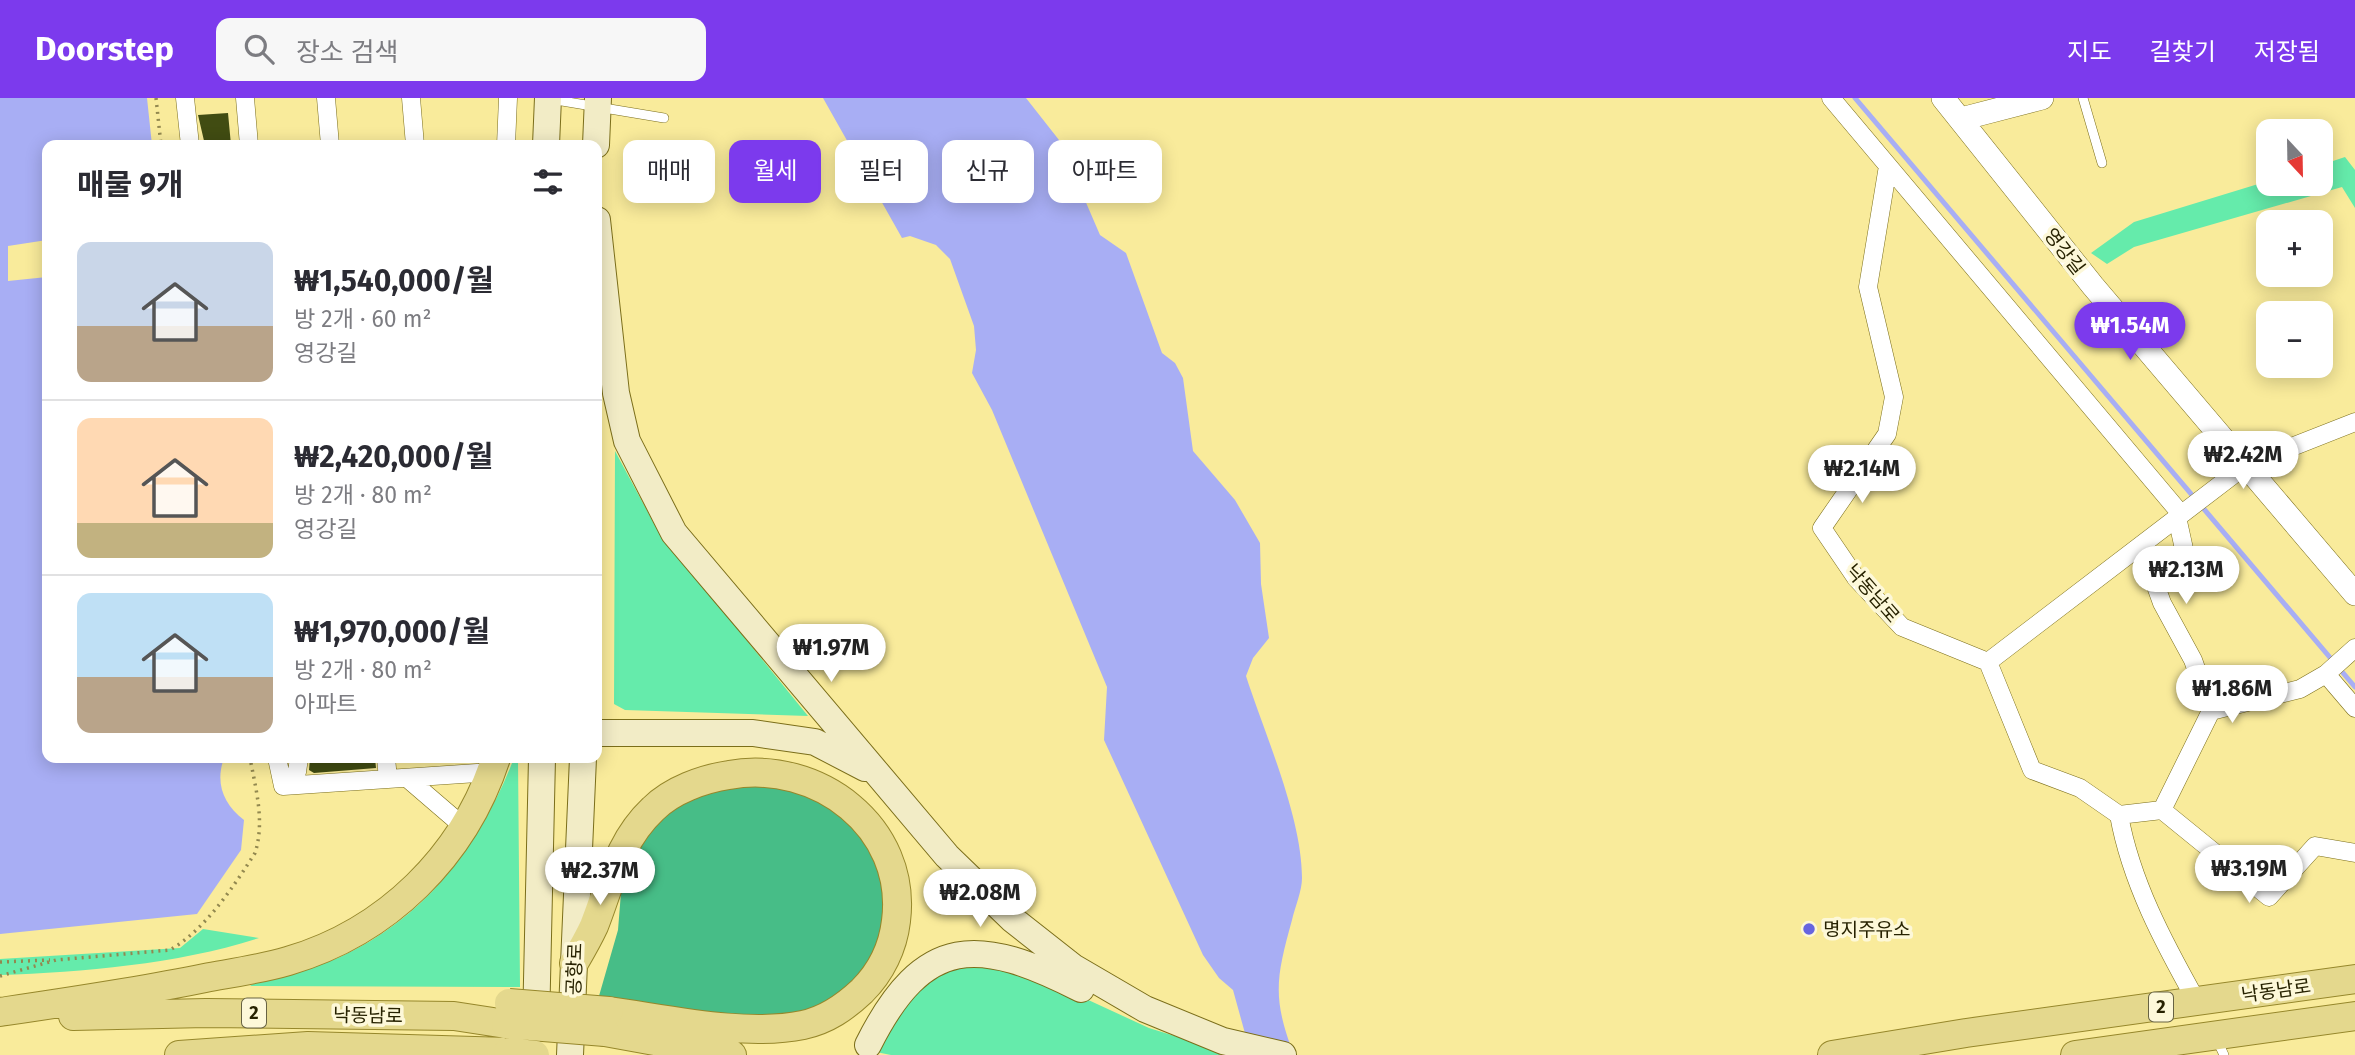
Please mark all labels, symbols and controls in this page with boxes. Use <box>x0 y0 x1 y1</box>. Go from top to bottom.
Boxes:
search box <box>216 18 706 81</box>
text: Doorstep <box>35 29 174 69</box>
icon: search <box>240 30 278 68</box>
text: 장소 검색 <box>296 37 398 68</box>
text: 지도 <box>2067 38 2112 66</box>
text: 길찾기 <box>2150 38 2216 66</box>
text: 저장됨 <box>2254 38 2320 66</box>
north arrow <box>2256 119 2333 196</box>
map controls <box>2256 119 2333 378</box>
chip: 매매 <box>623 140 715 203</box>
chip: 월세 <box>729 140 821 203</box>
chip: 필터 <box>835 140 928 203</box>
chip: 신규 <box>942 140 1034 203</box>
chip: 아파트 <box>1048 140 1162 203</box>
icon: filters <box>529 163 567 201</box>
text: 매물 9개 <box>77 167 184 203</box>
button: + <box>2256 210 2333 287</box>
street label: 영강길 <box>2039 224 2090 279</box>
text: ₩1,540,000/월 <box>294 263 494 299</box>
icon: home <box>133 270 217 354</box>
button: − <box>2256 301 2333 378</box>
pin: ₩1.54M <box>2073 302 2187 362</box>
text: 방 2개 · 60 m² <box>294 305 432 333</box>
text: ₩1.54M <box>2090 311 2170 339</box>
text: 영강길 <box>294 339 357 367</box>
pin: ₩2.42M <box>2186 432 2300 491</box>
text: ₩2,420,000/월 <box>294 439 493 475</box>
text: ₩2.42M <box>2204 440 2282 468</box>
icon: home <box>133 446 217 530</box>
pin: ₩2.14M <box>1805 446 1919 505</box>
text: ₩2.14M <box>1824 454 1900 482</box>
text: 방 2개 · 80 m² <box>294 481 432 509</box>
text: 영강길 <box>294 515 357 543</box>
pin: ₩2.13M <box>2129 546 2243 606</box>
text: ₩2.13M <box>2148 555 2224 583</box>
street label: 낙동남로 <box>1841 559 1904 627</box>
text: ₩1,970,000/월 <box>294 614 490 650</box>
icon: home <box>133 621 217 705</box>
pin: ₩1.97M <box>774 624 888 684</box>
text: ₩1.97M <box>793 633 869 661</box>
text: 방 2개 · 80 m² <box>294 656 432 684</box>
pin: ₩1.86M <box>2175 666 2289 725</box>
text: ₩1.86M <box>2192 674 2272 702</box>
text: 아파트 <box>294 690 357 718</box>
pin: ₩3.19M <box>2192 846 2306 905</box>
pin: ₩2.37M <box>543 848 657 907</box>
text: ₩3.19M <box>2211 854 2287 882</box>
text: ₩2.37M <box>561 856 639 884</box>
pin: ₩2.08M <box>923 870 1037 929</box>
text: ₩2.08M <box>939 878 1021 906</box>
place label: 명지주유소 <box>1823 918 1910 941</box>
marker: 명지주유소 <box>1801 921 1817 937</box>
street label: 공항로 <box>562 942 587 996</box>
street label: 낙동남로 <box>2240 974 2312 1007</box>
road number: 2 <box>2149 992 2173 1022</box>
road number: 2 <box>242 998 266 1028</box>
street label: 낙동남로 <box>333 1003 403 1028</box>

